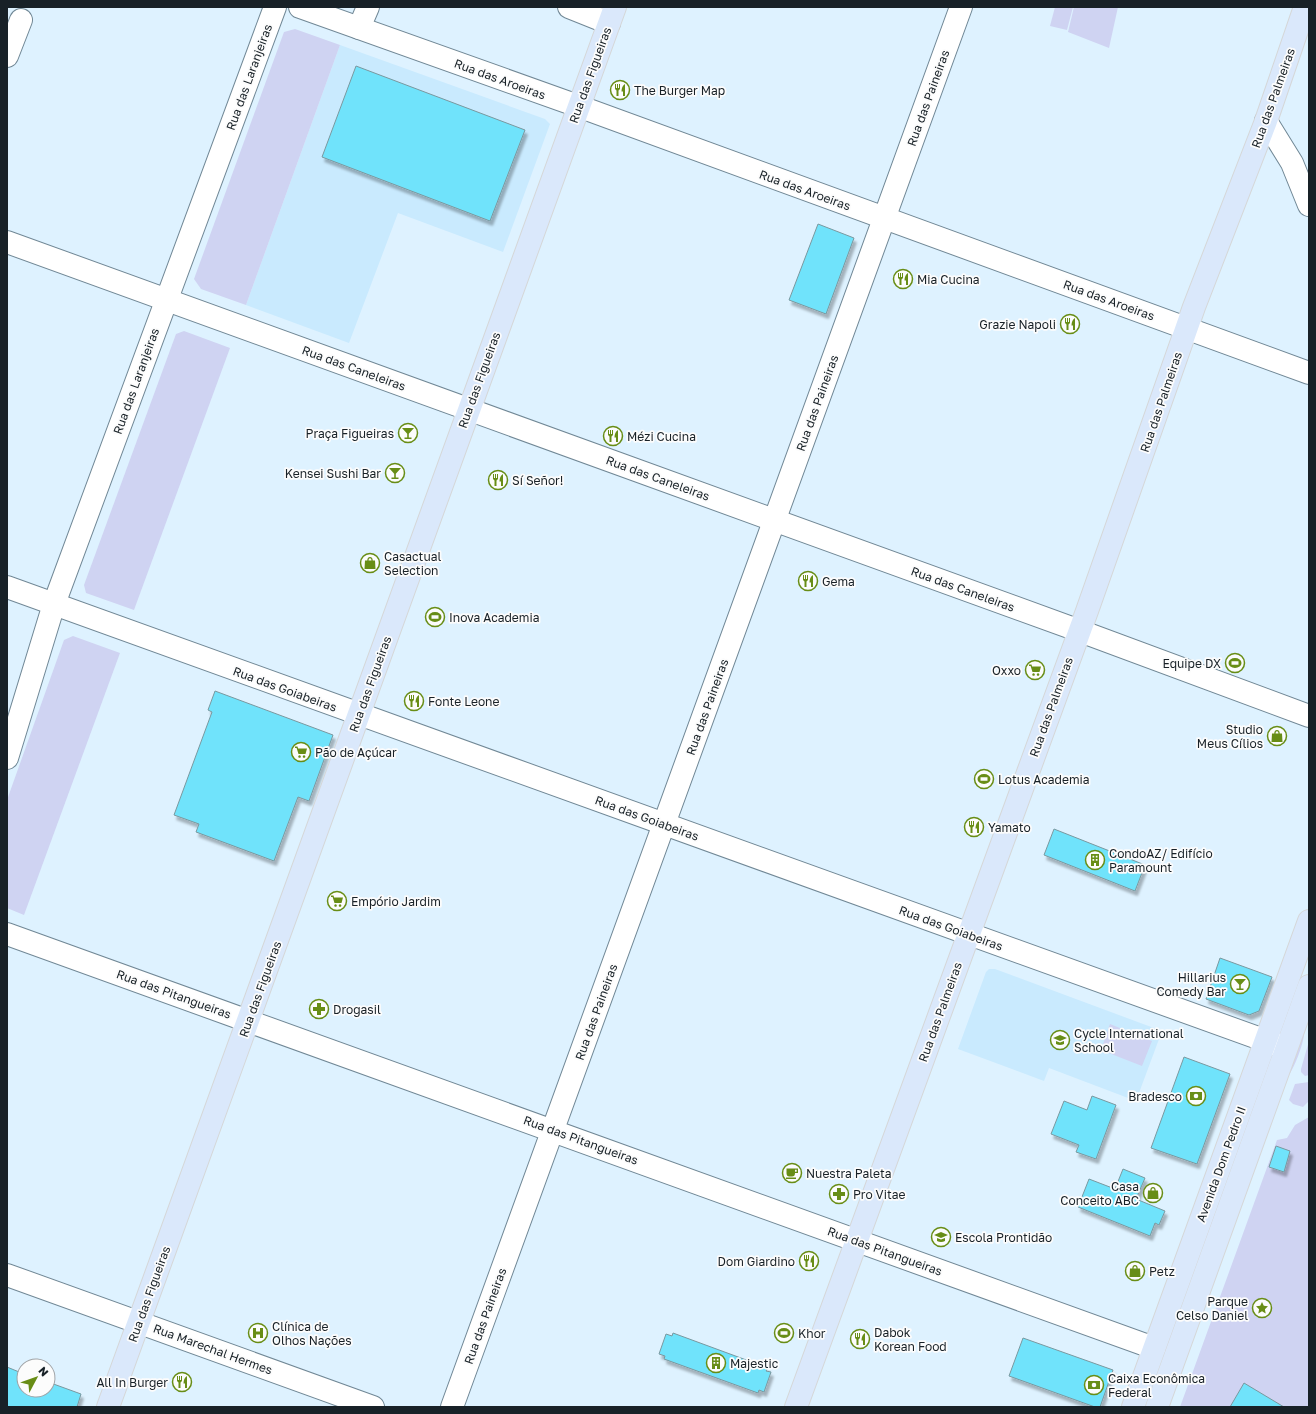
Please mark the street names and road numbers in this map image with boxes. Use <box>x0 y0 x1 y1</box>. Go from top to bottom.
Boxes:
street label: Rua das Laranjeiras <box>223 22 275 132</box>
street label: Rua das Figueiras <box>566 25 614 125</box>
street label: Rua das Palmeiras <box>1248 46 1298 150</box>
street label: Rua das Paineiras <box>904 48 952 148</box>
street label: Rua das Aroeiras <box>452 56 548 102</box>
street label: Rua das Aroeiras <box>757 167 853 213</box>
street label: Rua das Aroeiras <box>1061 277 1157 323</box>
street label: Rua das Laranjeiras <box>110 326 162 436</box>
street label: Rua das Figueiras <box>455 330 503 430</box>
street label: Rua das Caneleiras <box>300 342 408 394</box>
street label: Rua das Palmeiras <box>1137 350 1185 454</box>
street label: Rua das Paineiras <box>793 353 841 453</box>
street label: Rua das Caneleiras <box>604 452 712 504</box>
street label: Rua das Caneleiras <box>909 563 1017 615</box>
street label: Rua das Figueiras <box>346 634 394 734</box>
street label: Rua das Palmeiras <box>1026 655 1076 759</box>
street label: Rua das Paineiras <box>683 657 731 757</box>
street label: Rua das Goiabeiras <box>231 663 339 715</box>
street label: Rua das Goiabeiras <box>593 792 701 844</box>
street label: Rua das Goiabeiras <box>897 902 1005 954</box>
street label: Rua das Figueiras <box>236 939 284 1039</box>
street label: Rua das Palmeiras <box>915 960 965 1064</box>
street label: Rua das Paineiras <box>572 962 620 1062</box>
street label: Rua das Pitangueiras <box>115 966 233 1022</box>
street label: Avenida Dom Pedro II <box>1193 1104 1249 1224</box>
street label: Rua das Pitangueiras <box>522 1112 640 1168</box>
street label: Rua das Pitangueiras <box>826 1223 944 1279</box>
street label: Rua das Figueiras <box>125 1244 173 1344</box>
street label: Rua das Paineiras <box>461 1266 509 1366</box>
street label: Rua Marechal Hermes <box>151 1320 275 1378</box>

